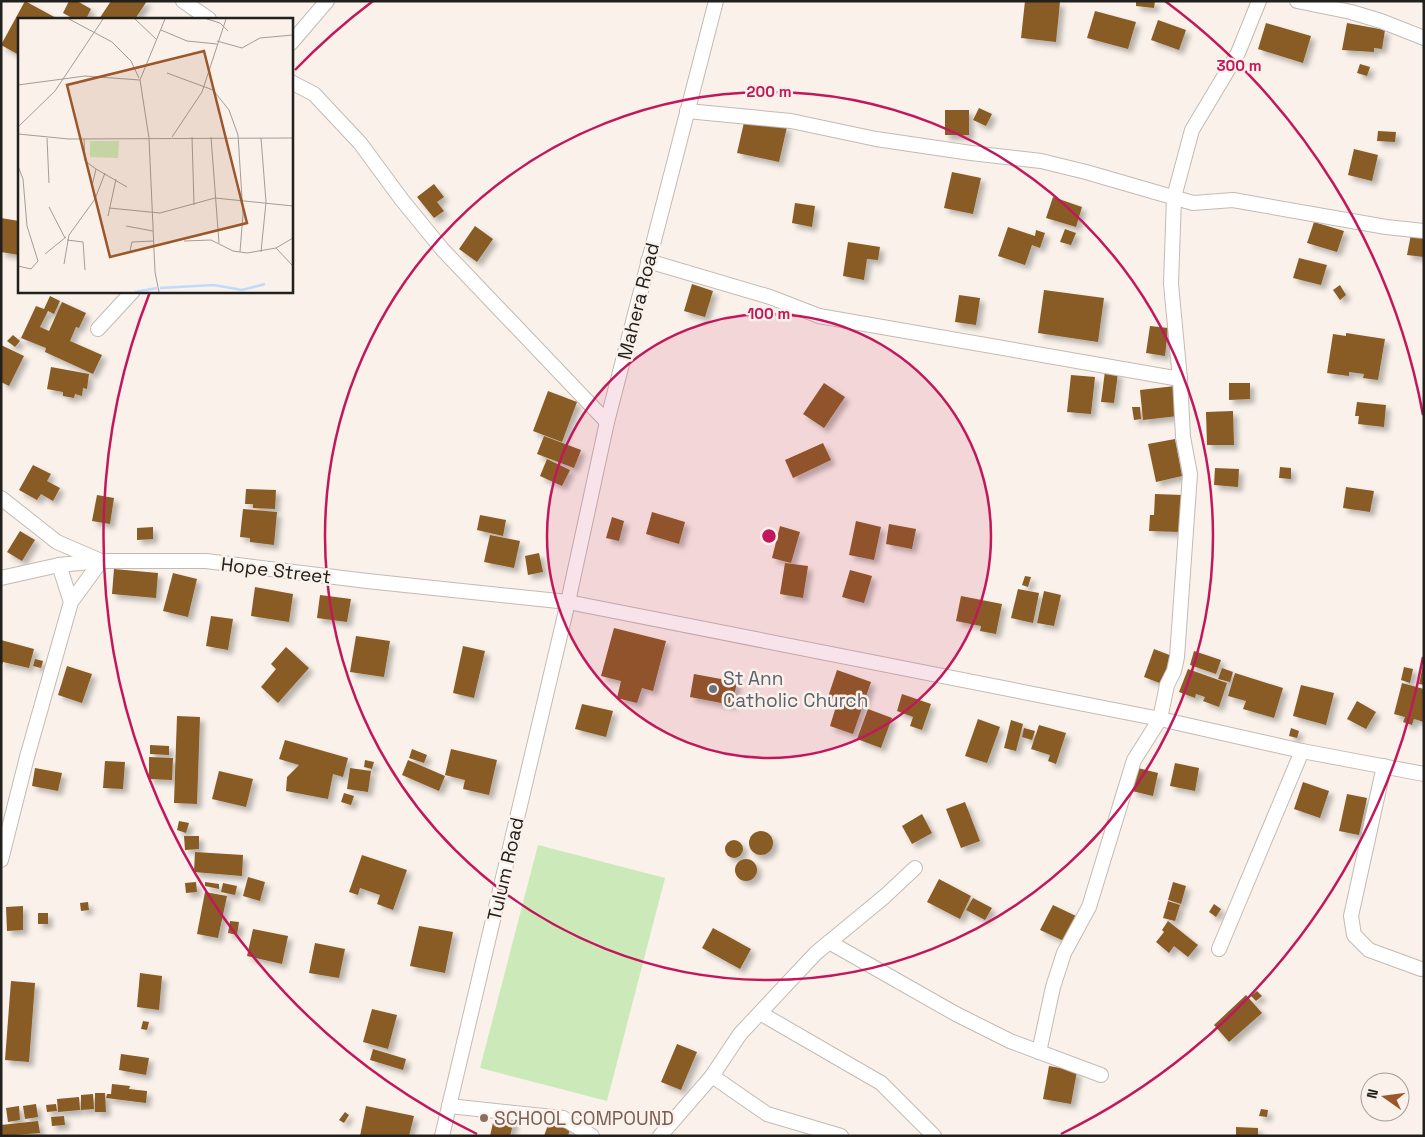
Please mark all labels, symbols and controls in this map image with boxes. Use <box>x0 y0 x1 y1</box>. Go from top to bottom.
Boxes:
inset map <box>18 18 292 292</box>
text: 300 m <box>1216 56 1262 75</box>
text: 200 m <box>747 82 791 101</box>
street label: Mahera Road <box>612 240 665 362</box>
text: 100 m <box>748 304 790 323</box>
centre of rings <box>760 527 778 545</box>
street label: Hope Street <box>220 551 332 590</box>
place label: St Ann Catholic Church <box>723 666 868 713</box>
marker: St Ann Catholic Church <box>707 683 719 695</box>
street label: Tulum Road <box>481 815 530 923</box>
north arrow <box>1360 1072 1410 1122</box>
text: N <box>1363 1087 1382 1101</box>
place label: SCHOOL COMPOUND <box>494 1106 674 1131</box>
marker: SCHOOL COMPOUND <box>478 1112 490 1124</box>

